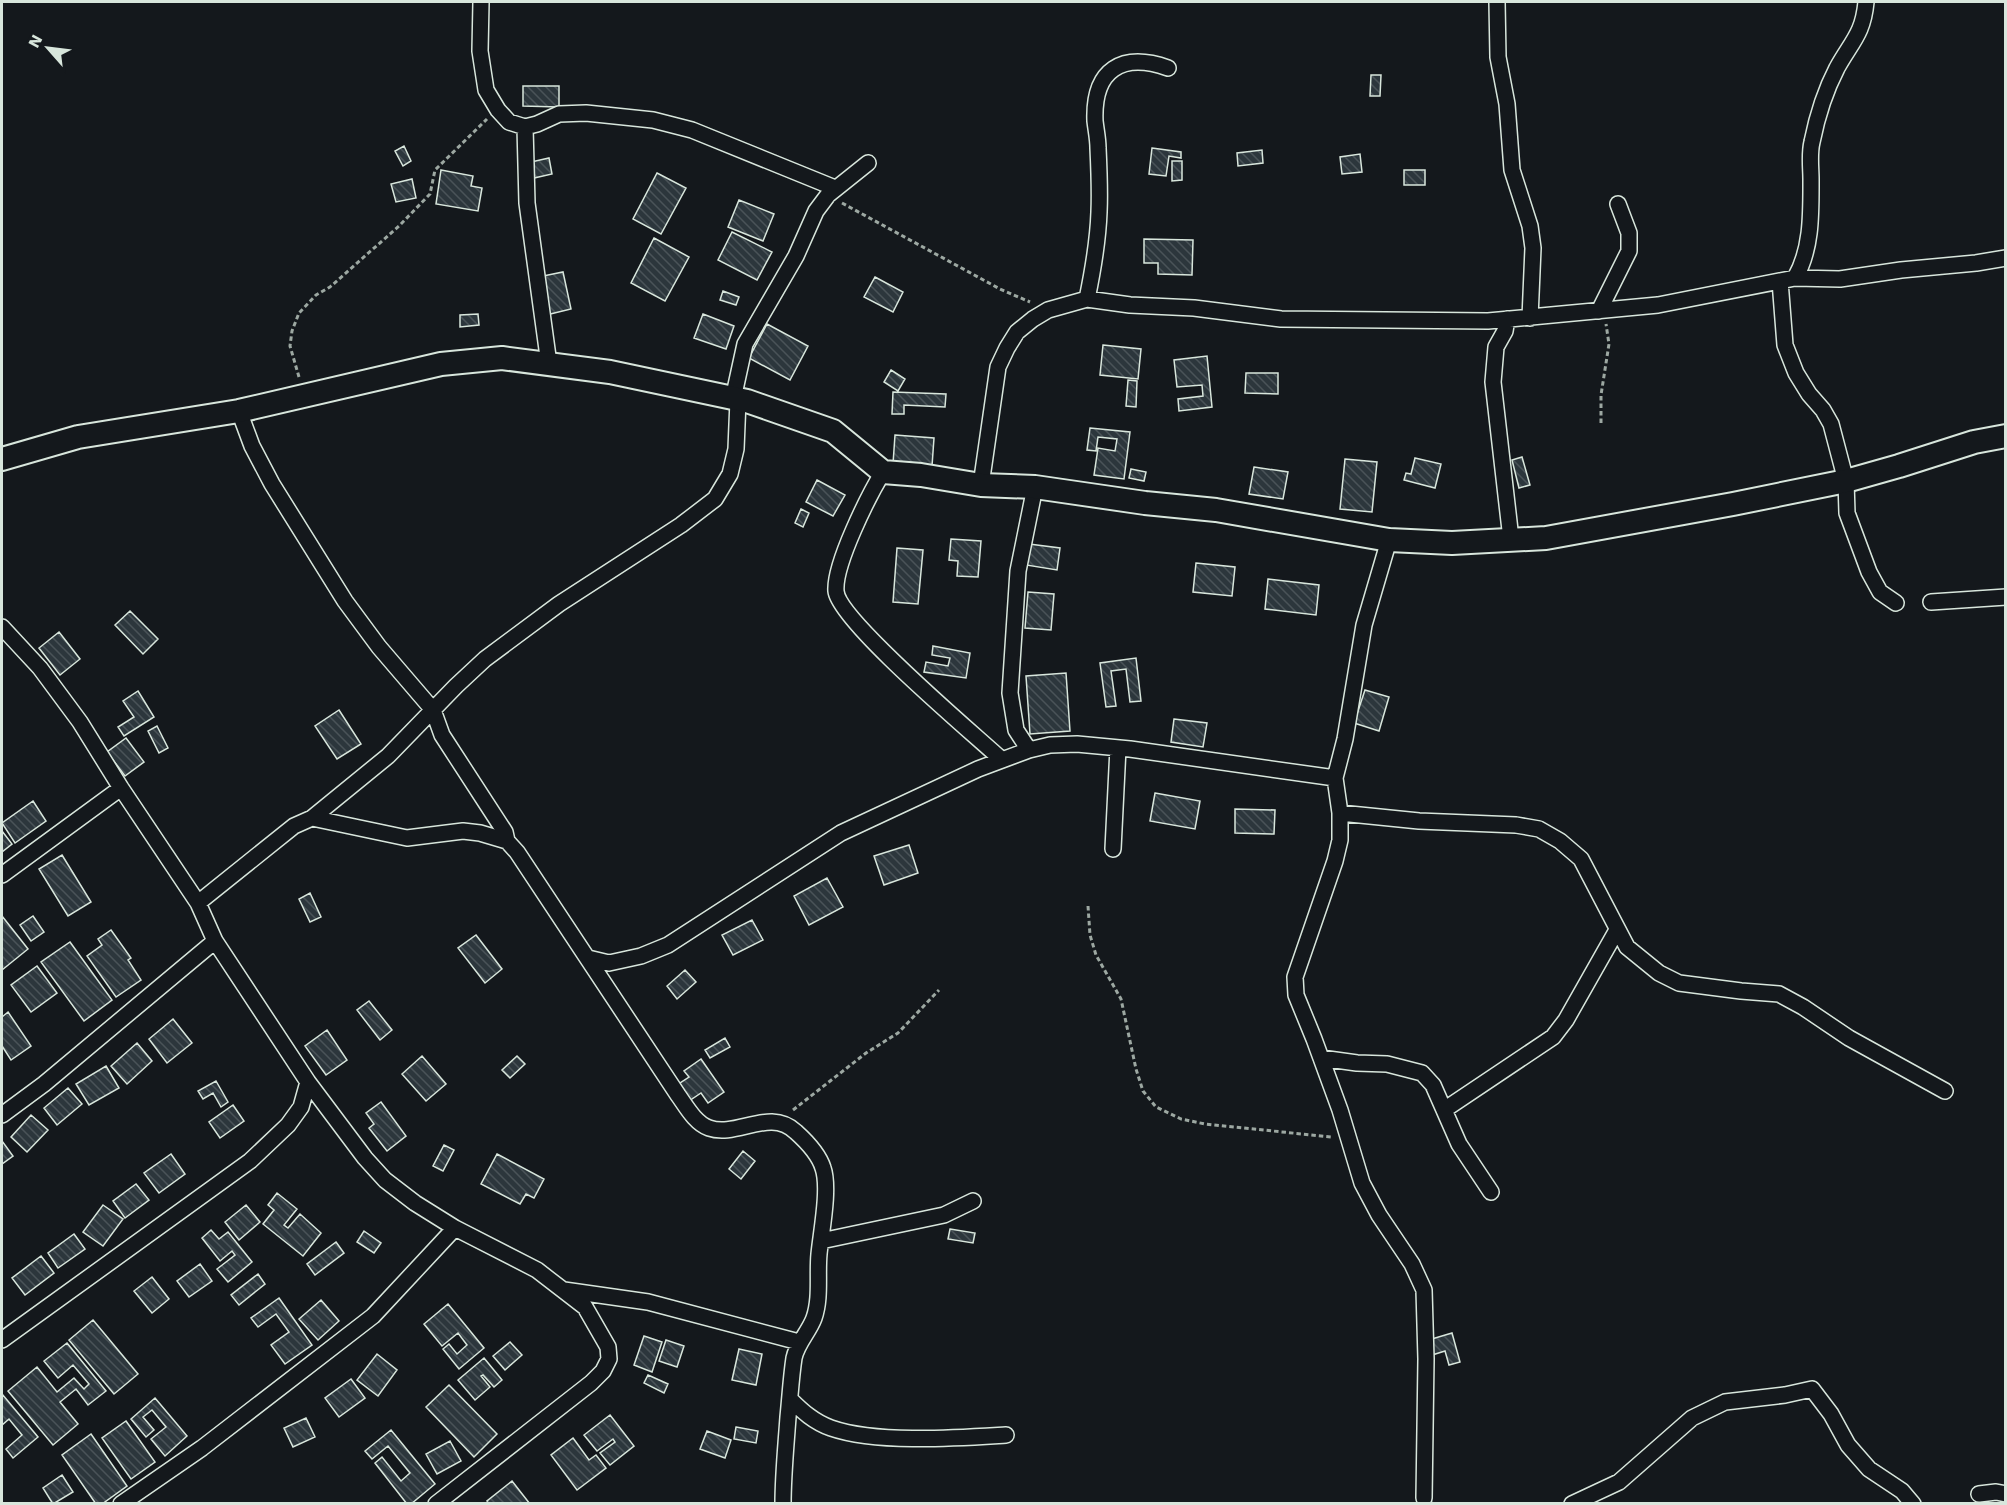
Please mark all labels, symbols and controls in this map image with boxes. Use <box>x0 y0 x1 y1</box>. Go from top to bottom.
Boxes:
north arrow <box>18 18 78 78</box>
text: N <box>24 31 46 51</box>

